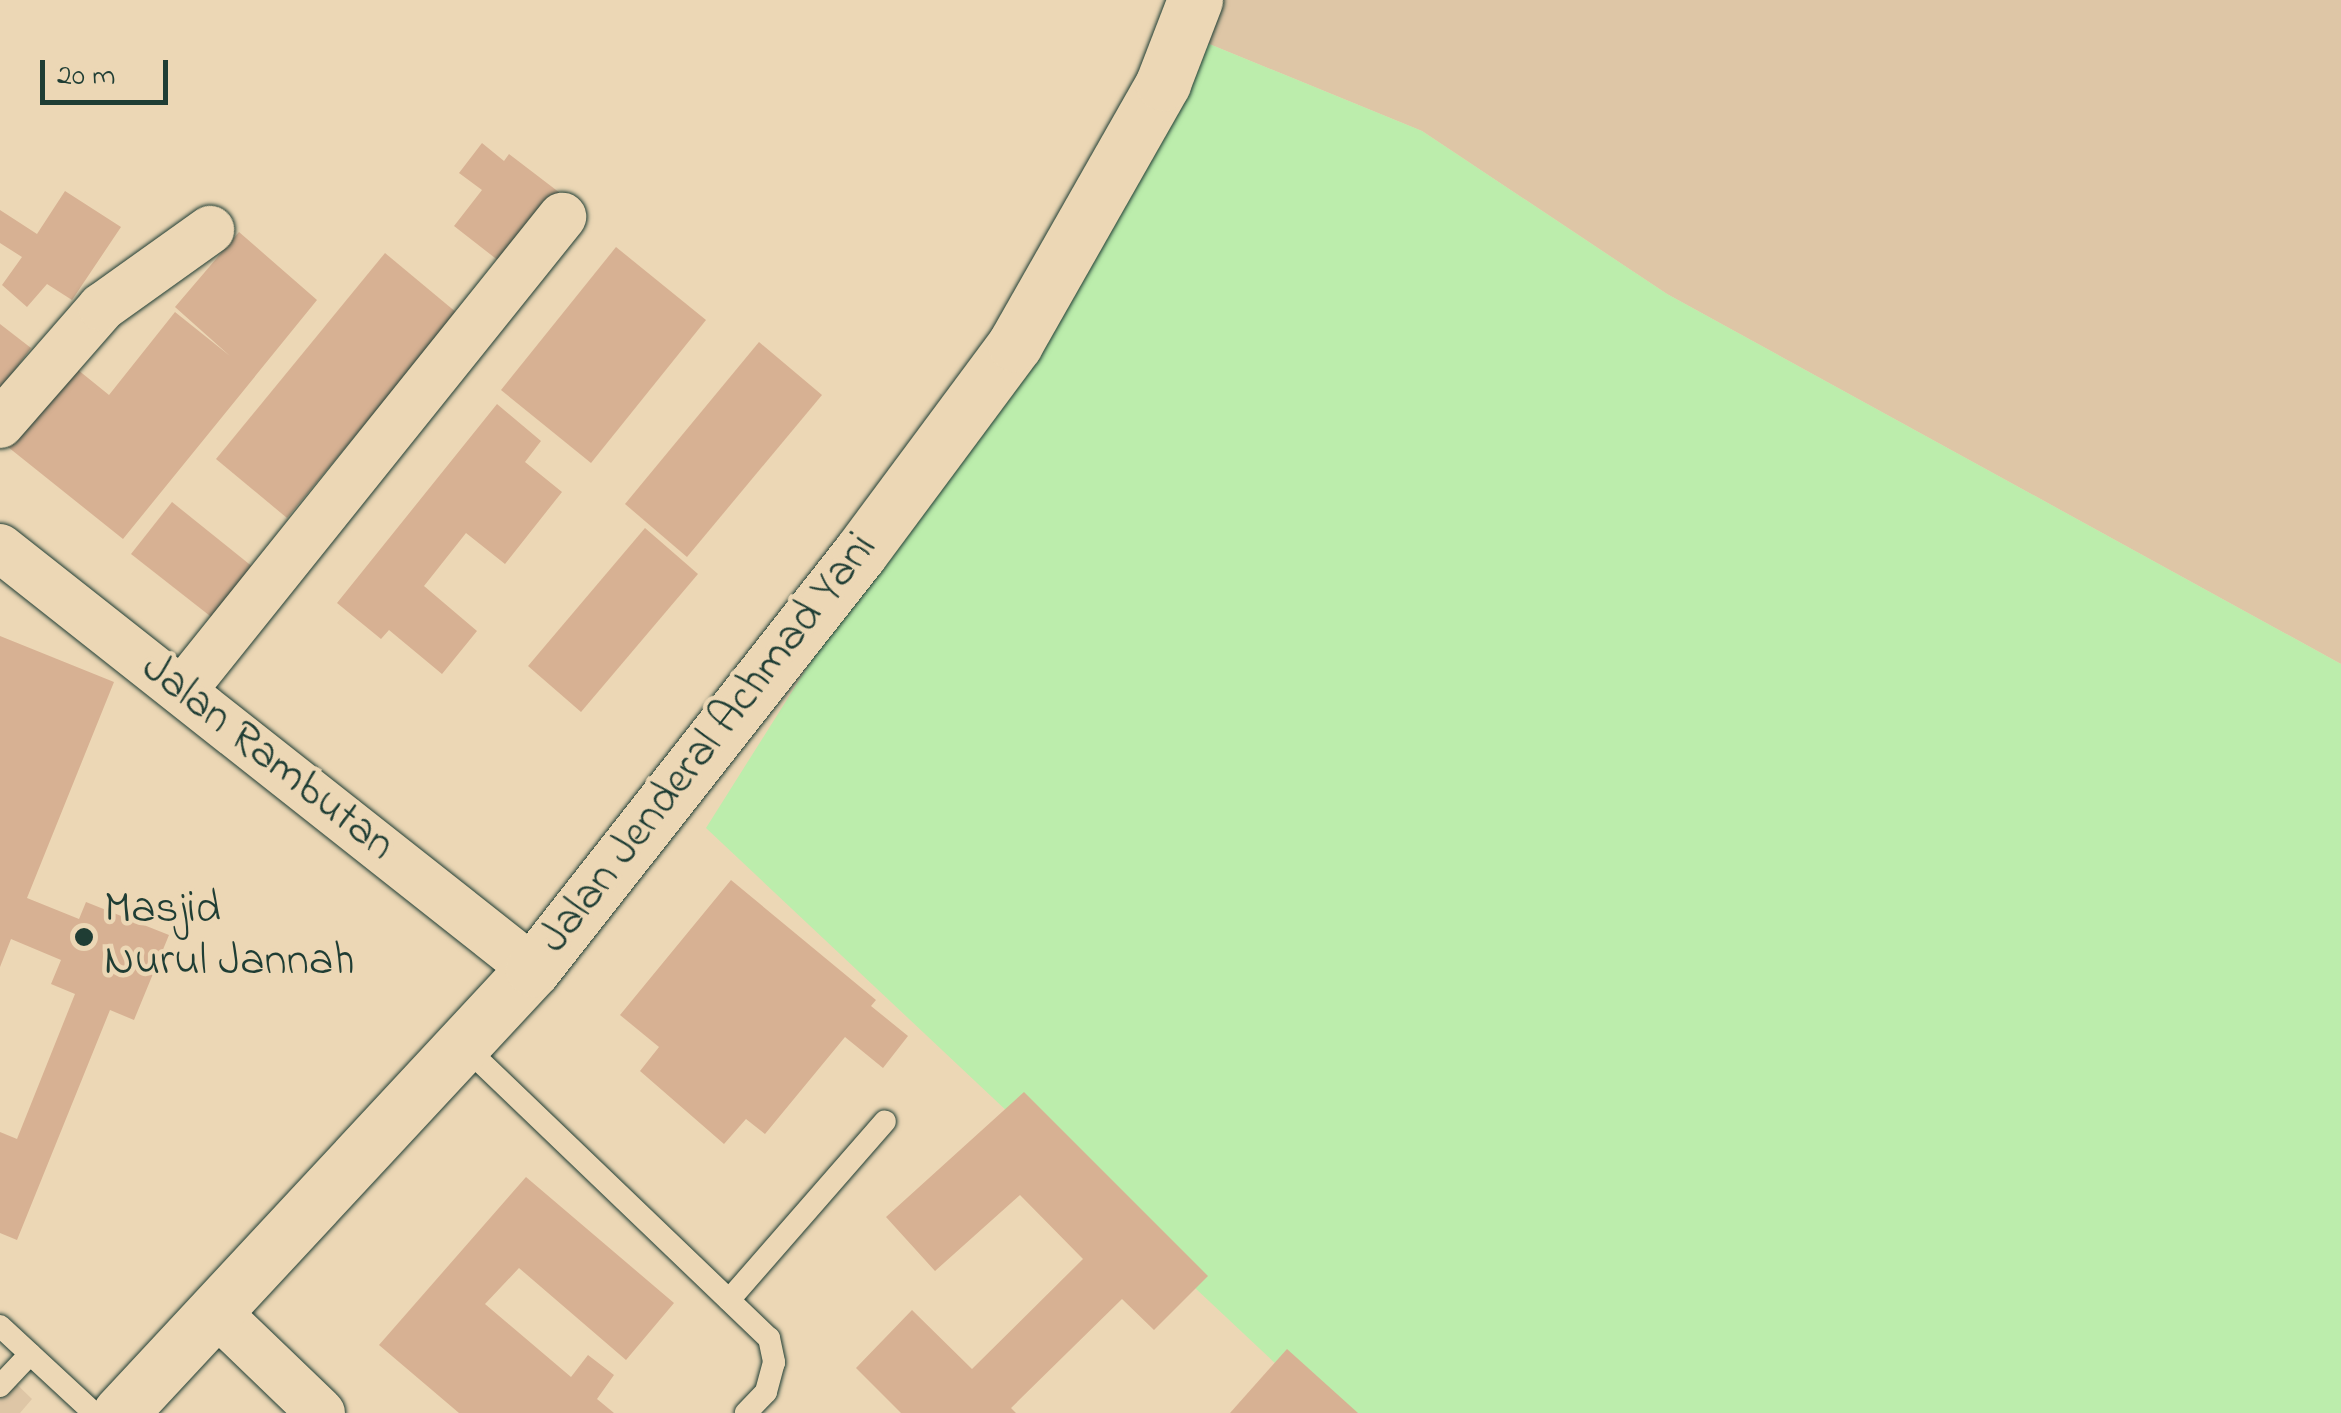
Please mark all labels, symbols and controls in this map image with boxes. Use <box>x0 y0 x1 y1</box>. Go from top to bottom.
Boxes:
scale bar <box>45 40 172 102</box>
text: 20 m <box>57 55 116 99</box>
street label: Jalan Jenderal Achmad Yani <box>528 523 890 965</box>
street label: Jalan Rambutan <box>130 642 404 874</box>
place label: Masjid Nurul Jannah <box>104 884 355 990</box>
marker: Masjid Nurul Jannah <box>73 926 95 948</box>

